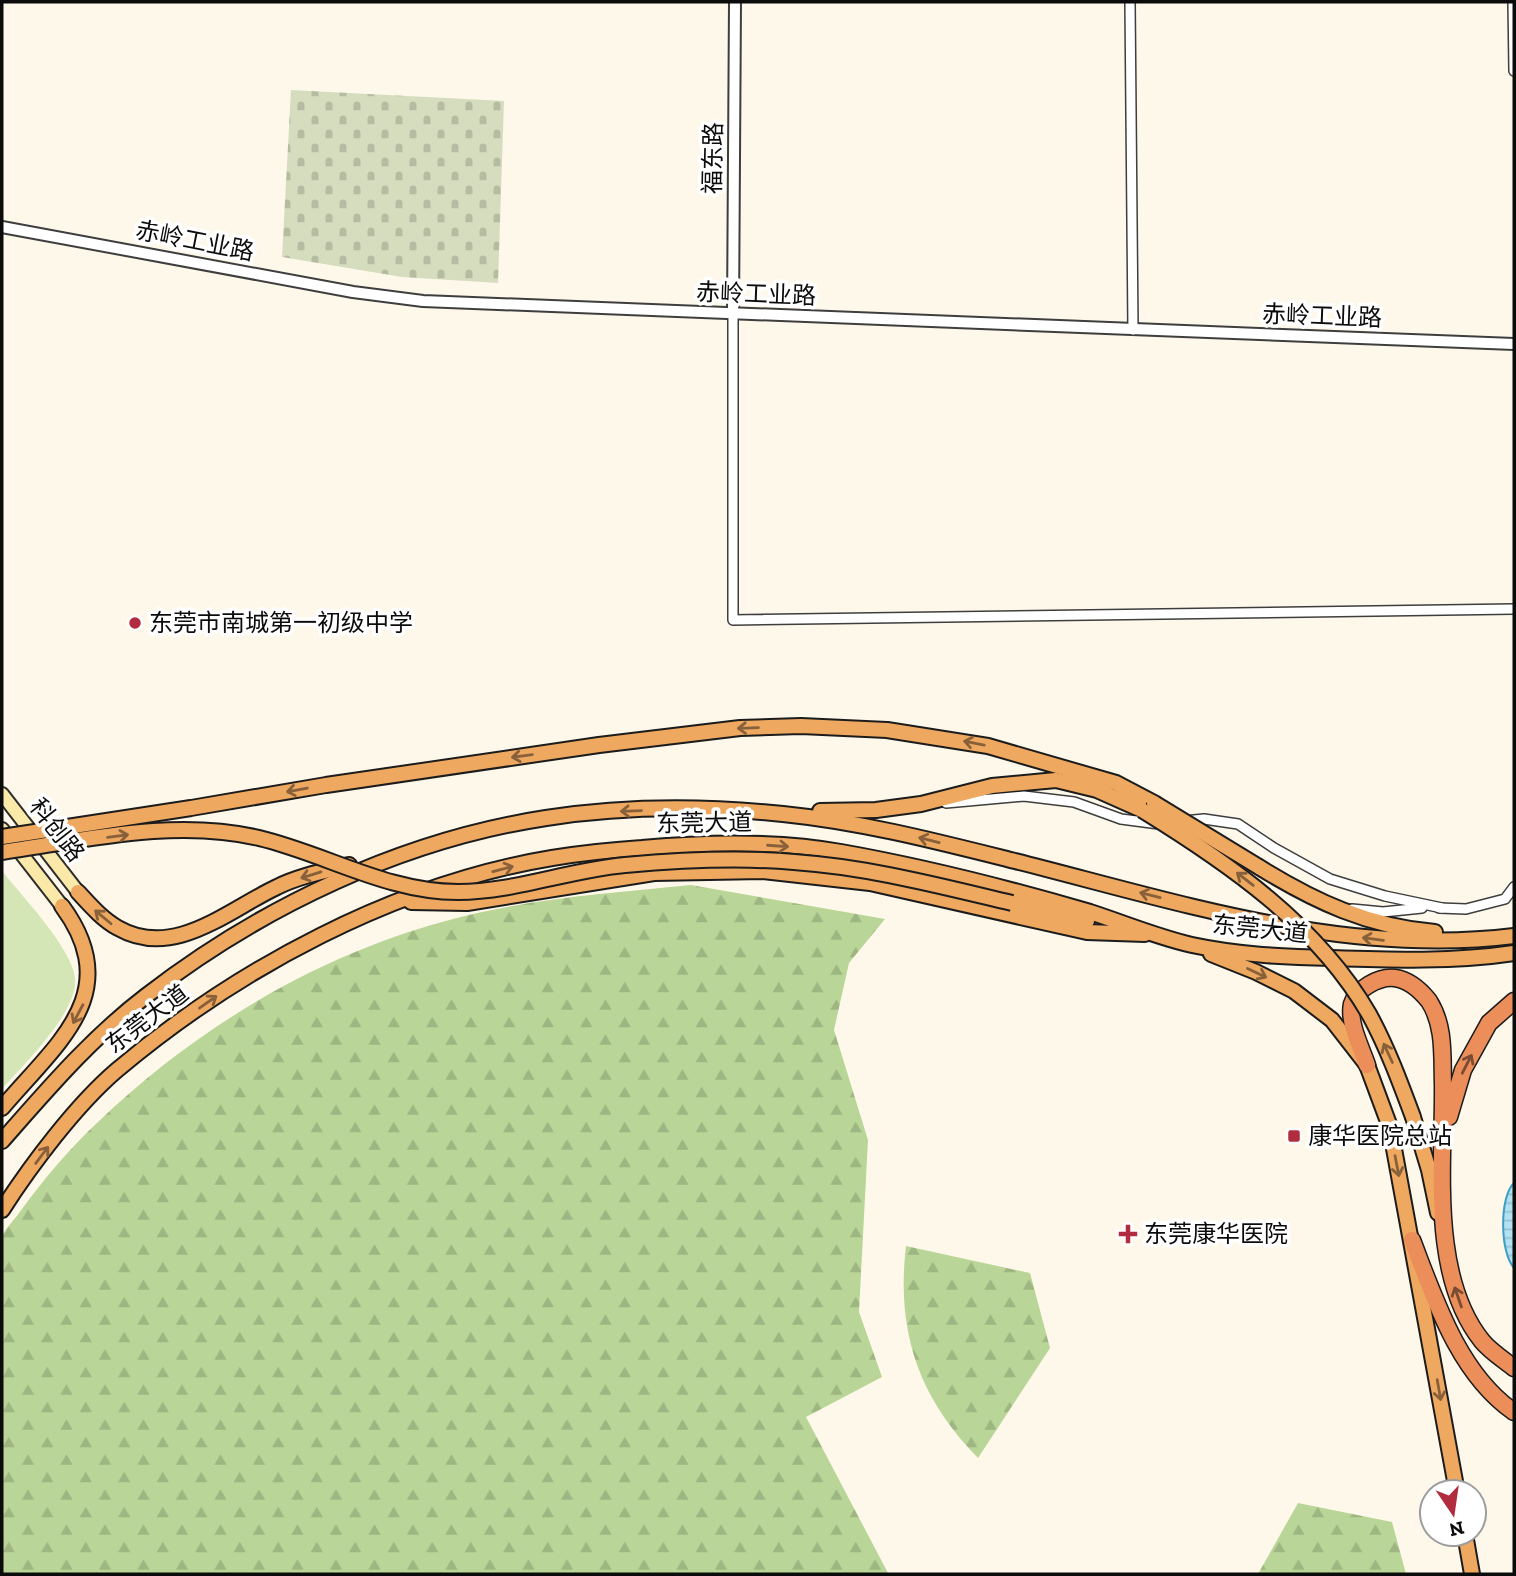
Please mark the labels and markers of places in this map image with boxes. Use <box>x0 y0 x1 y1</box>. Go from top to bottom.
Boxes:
place label: 东莞市南城第一初级中学 <box>149 608 413 637</box>
marker: 东莞市南城第一初级中学 <box>127 615 143 631</box>
place label: 康华医院总站 <box>1308 1121 1452 1150</box>
marker: 康华医院总站 <box>1286 1128 1302 1144</box>
place label: 东莞康华医院 <box>1144 1219 1288 1248</box>
marker: 东莞康华医院 <box>1118 1224 1138 1244</box>

